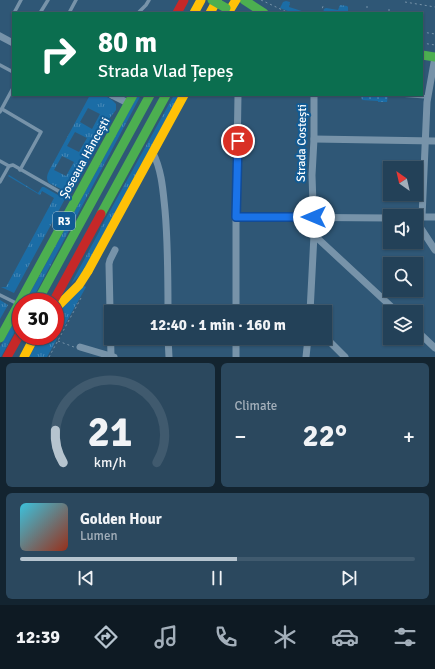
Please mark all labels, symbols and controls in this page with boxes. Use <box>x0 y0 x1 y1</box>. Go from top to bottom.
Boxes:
text: 80 m <box>98 26 157 60</box>
icon: right <box>32 28 84 80</box>
text: Strada Vlad Țepeș <box>98 60 233 82</box>
street label: Strada Costești <box>294 104 310 182</box>
street label: Șoseaua Hâncești <box>56 115 114 201</box>
pin <box>221 124 255 158</box>
icon: arrive <box>227 130 249 152</box>
north arrow <box>383 161 423 201</box>
map controls <box>383 161 423 345</box>
position arrow <box>293 196 335 238</box>
button: sound <box>383 209 423 249</box>
road number: R3 <box>53 212 75 230</box>
button: search <box>383 257 423 297</box>
speed limit sign: 30 <box>12 293 64 345</box>
button: layers <box>383 305 423 345</box>
text: 12:40 · 1 min · 160 m <box>150 316 286 334</box>
text: Climate <box>235 398 277 414</box>
text: 21 <box>88 407 133 458</box>
text: 22° <box>303 418 347 455</box>
text: − <box>235 423 246 450</box>
text: + <box>403 423 415 450</box>
text: km/h <box>94 454 126 471</box>
text: Golden Hour <box>80 510 162 528</box>
text: Lumen <box>80 528 118 544</box>
icon: previous <box>75 567 97 589</box>
icon: pause <box>206 567 228 589</box>
icon: next <box>338 567 360 589</box>
icon: directions <box>92 623 120 651</box>
icon: music <box>152 623 180 651</box>
icon: phone <box>212 623 240 651</box>
icon: climate <box>271 623 299 651</box>
icon: car <box>331 623 359 651</box>
icon: filters <box>391 623 419 651</box>
text: 12:39 <box>16 626 60 648</box>

